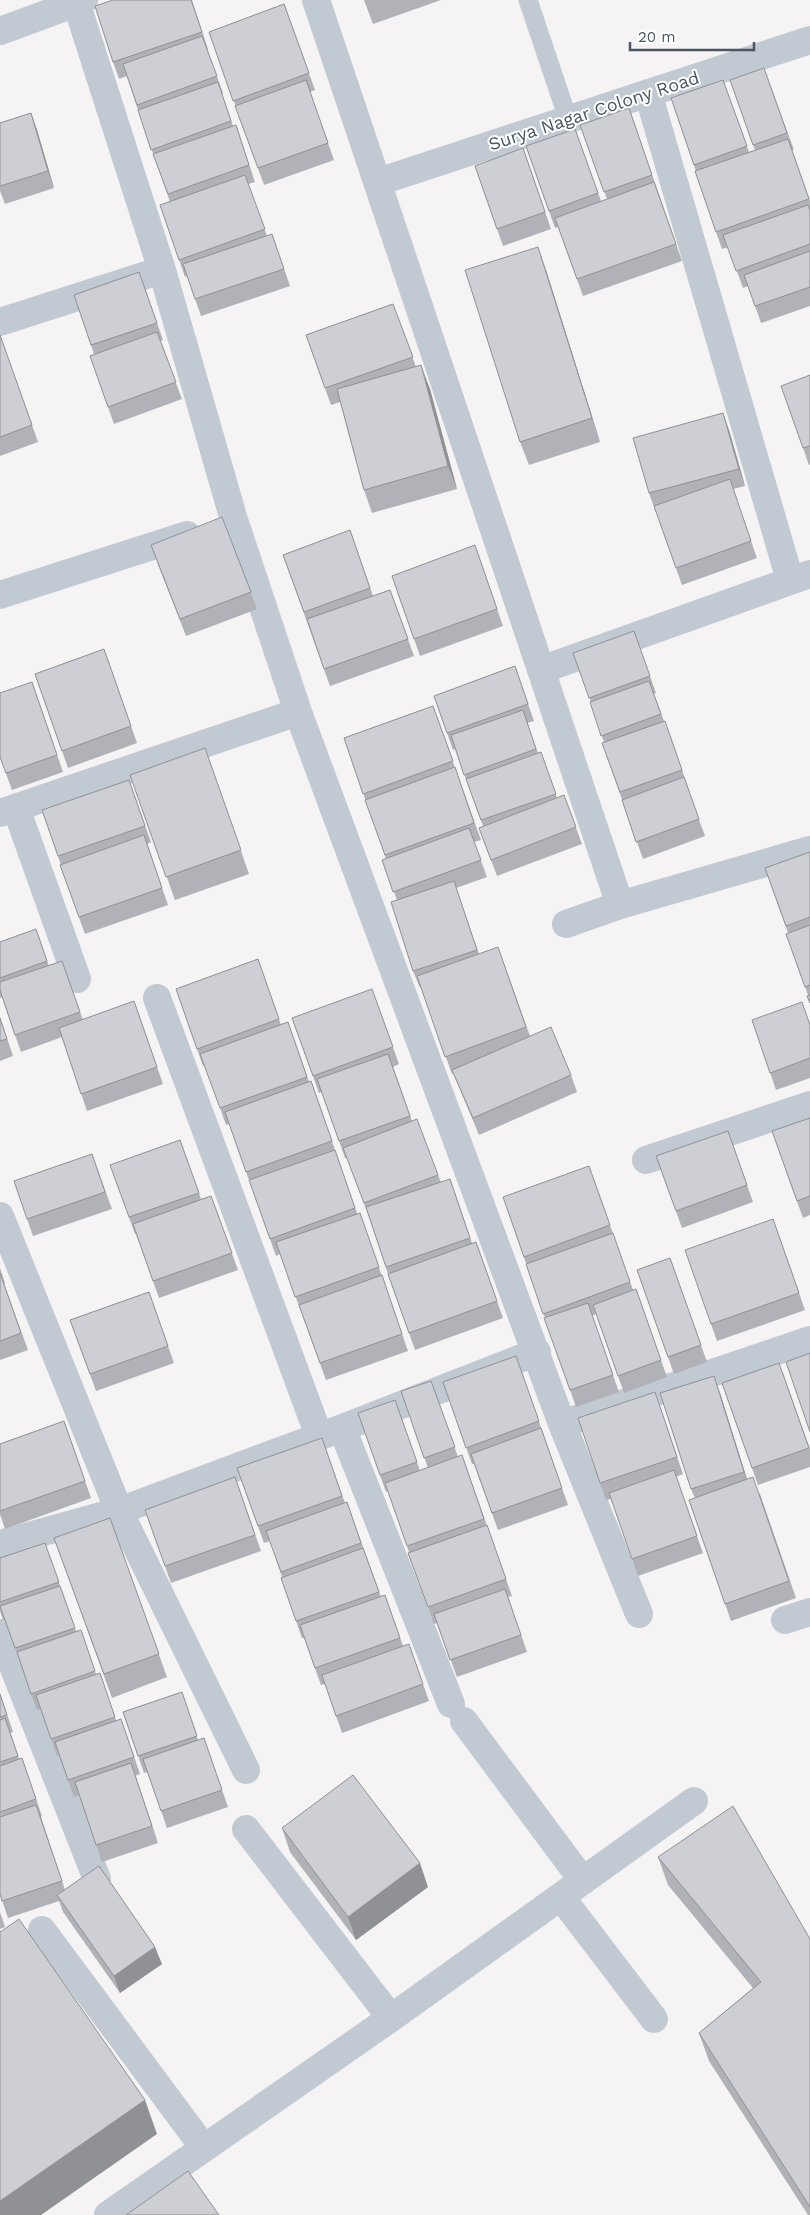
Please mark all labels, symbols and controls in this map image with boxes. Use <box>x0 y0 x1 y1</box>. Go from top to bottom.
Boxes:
scale bar <box>630 20 754 52</box>
text: 20 m <box>638 28 676 46</box>
street label: Surya Nagar Colony Road <box>486 67 702 155</box>

